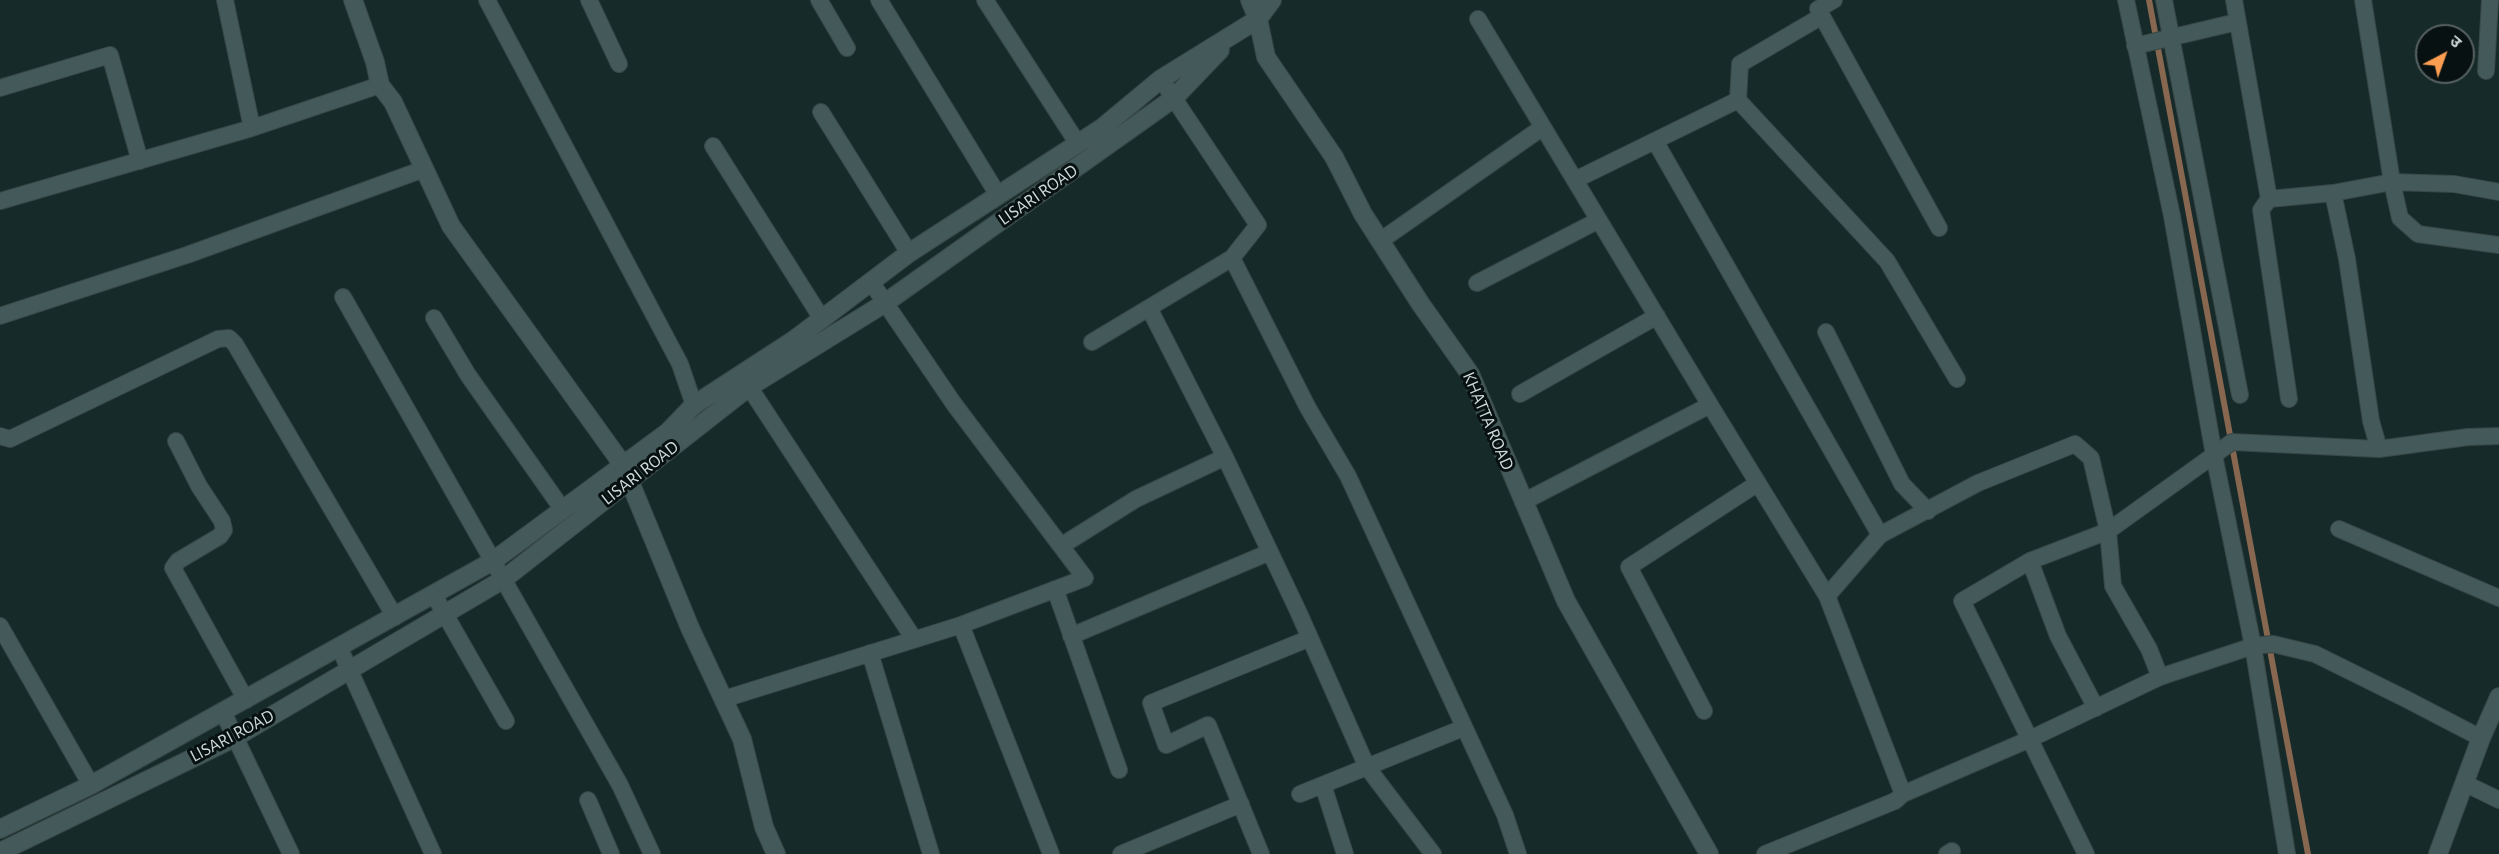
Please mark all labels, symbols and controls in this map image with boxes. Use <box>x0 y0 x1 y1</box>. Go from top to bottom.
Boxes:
north arrow <box>2415 24 2475 84</box>
text: उ <box>2447 33 2464 51</box>
street label: LISARI ROAD <box>994 160 1082 230</box>
street label: KHATTA ROAD <box>1458 369 1518 473</box>
street label: LISARI ROAD <box>597 436 683 510</box>
street label: LISARI ROAD <box>186 705 278 767</box>

